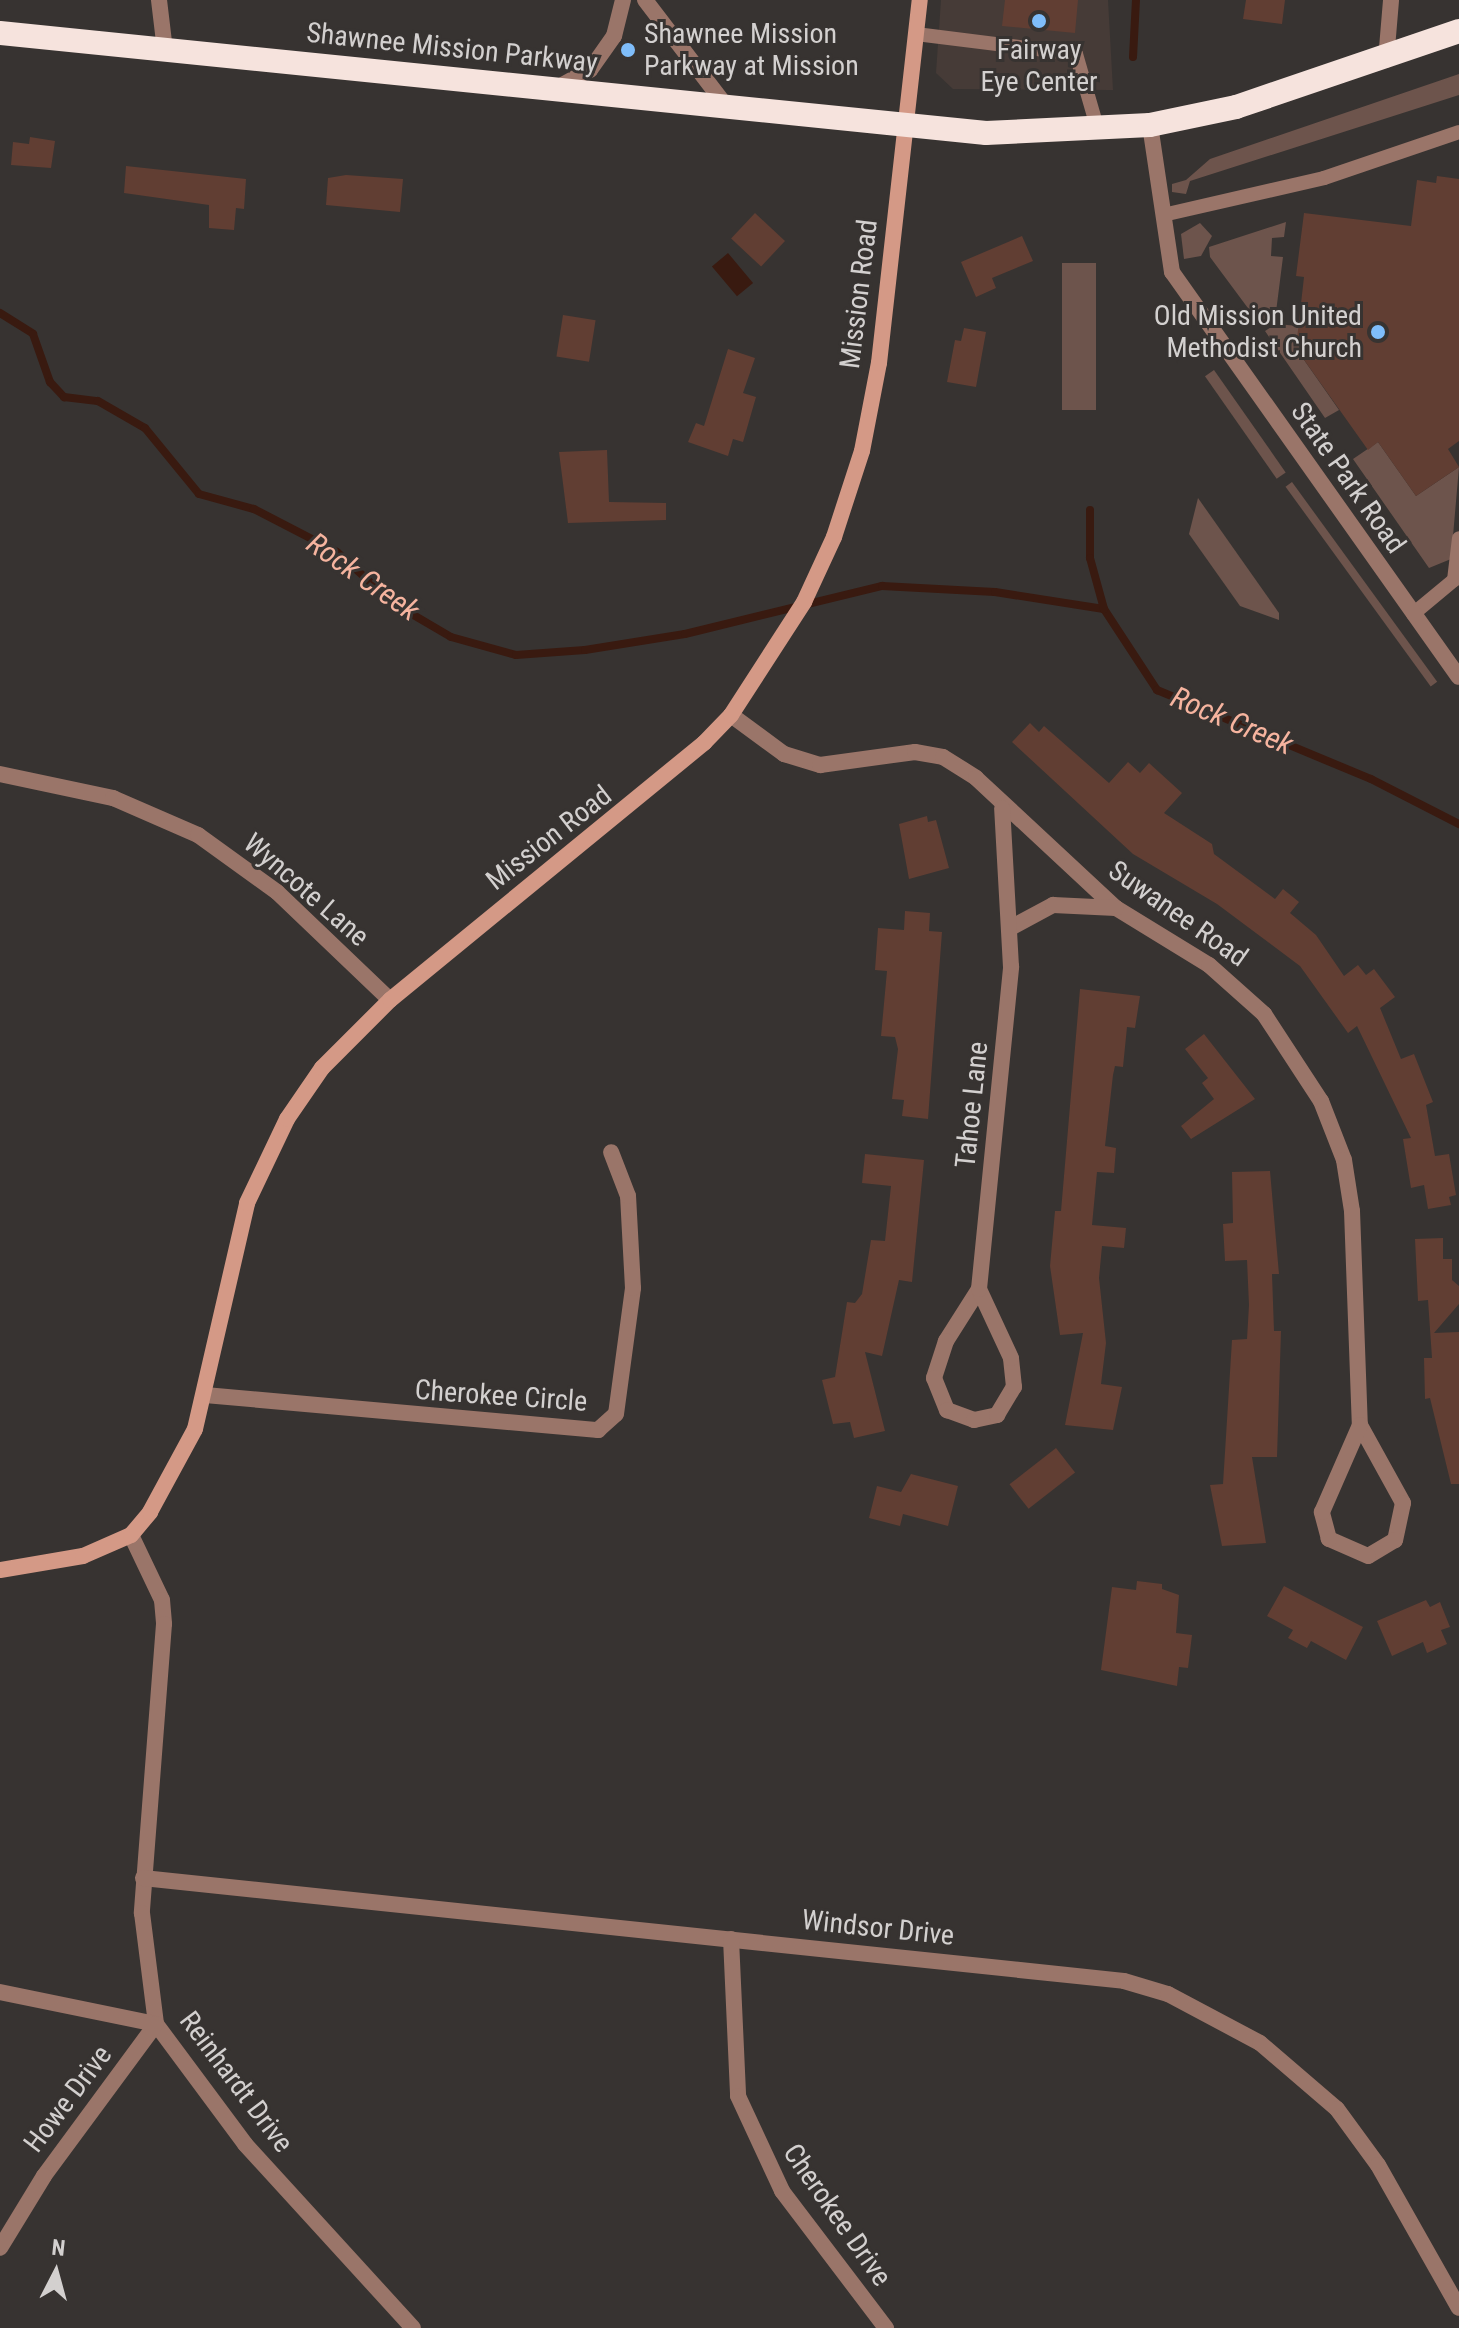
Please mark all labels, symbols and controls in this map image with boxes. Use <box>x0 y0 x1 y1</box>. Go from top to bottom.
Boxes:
marker: Fairway Eye Center <box>1030 12 1048 30</box>
street label: Shawnee Mission Parkway <box>305 16 599 80</box>
place label: Shawnee Mission Parkway at Mission <box>644 17 859 83</box>
place label: Fairway Eye Center <box>980 33 1098 99</box>
marker: Shawnee Mission Parkway at Mission <box>619 41 637 59</box>
street label: Mission Road <box>833 218 885 370</box>
place label: Old Mission United Methodist Church <box>1154 299 1362 365</box>
marker: Old Mission United Methodist Church <box>1369 323 1387 341</box>
street label: State Park Road <box>1284 396 1412 560</box>
water label: Rock Creek <box>300 525 426 629</box>
water label: Rock Creek <box>1166 679 1298 763</box>
street label: Mission Road <box>480 779 618 897</box>
street label: Wyncote Lane <box>237 827 375 953</box>
street label: Suwanee Road <box>1102 854 1254 974</box>
street label: Tahoe Lane <box>949 1040 995 1170</box>
street label: Cherokee Circle <box>414 1373 588 1419</box>
street label: Windsor Drive <box>800 1903 956 1953</box>
street label: Reinhardt Drive <box>172 2005 300 2159</box>
street label: Howe Drive <box>17 2039 119 2159</box>
street label: Cherokee Drive <box>776 2137 898 2293</box>
north arrow <box>16 2232 96 2312</box>
text: N <box>51 2234 67 2261</box>

